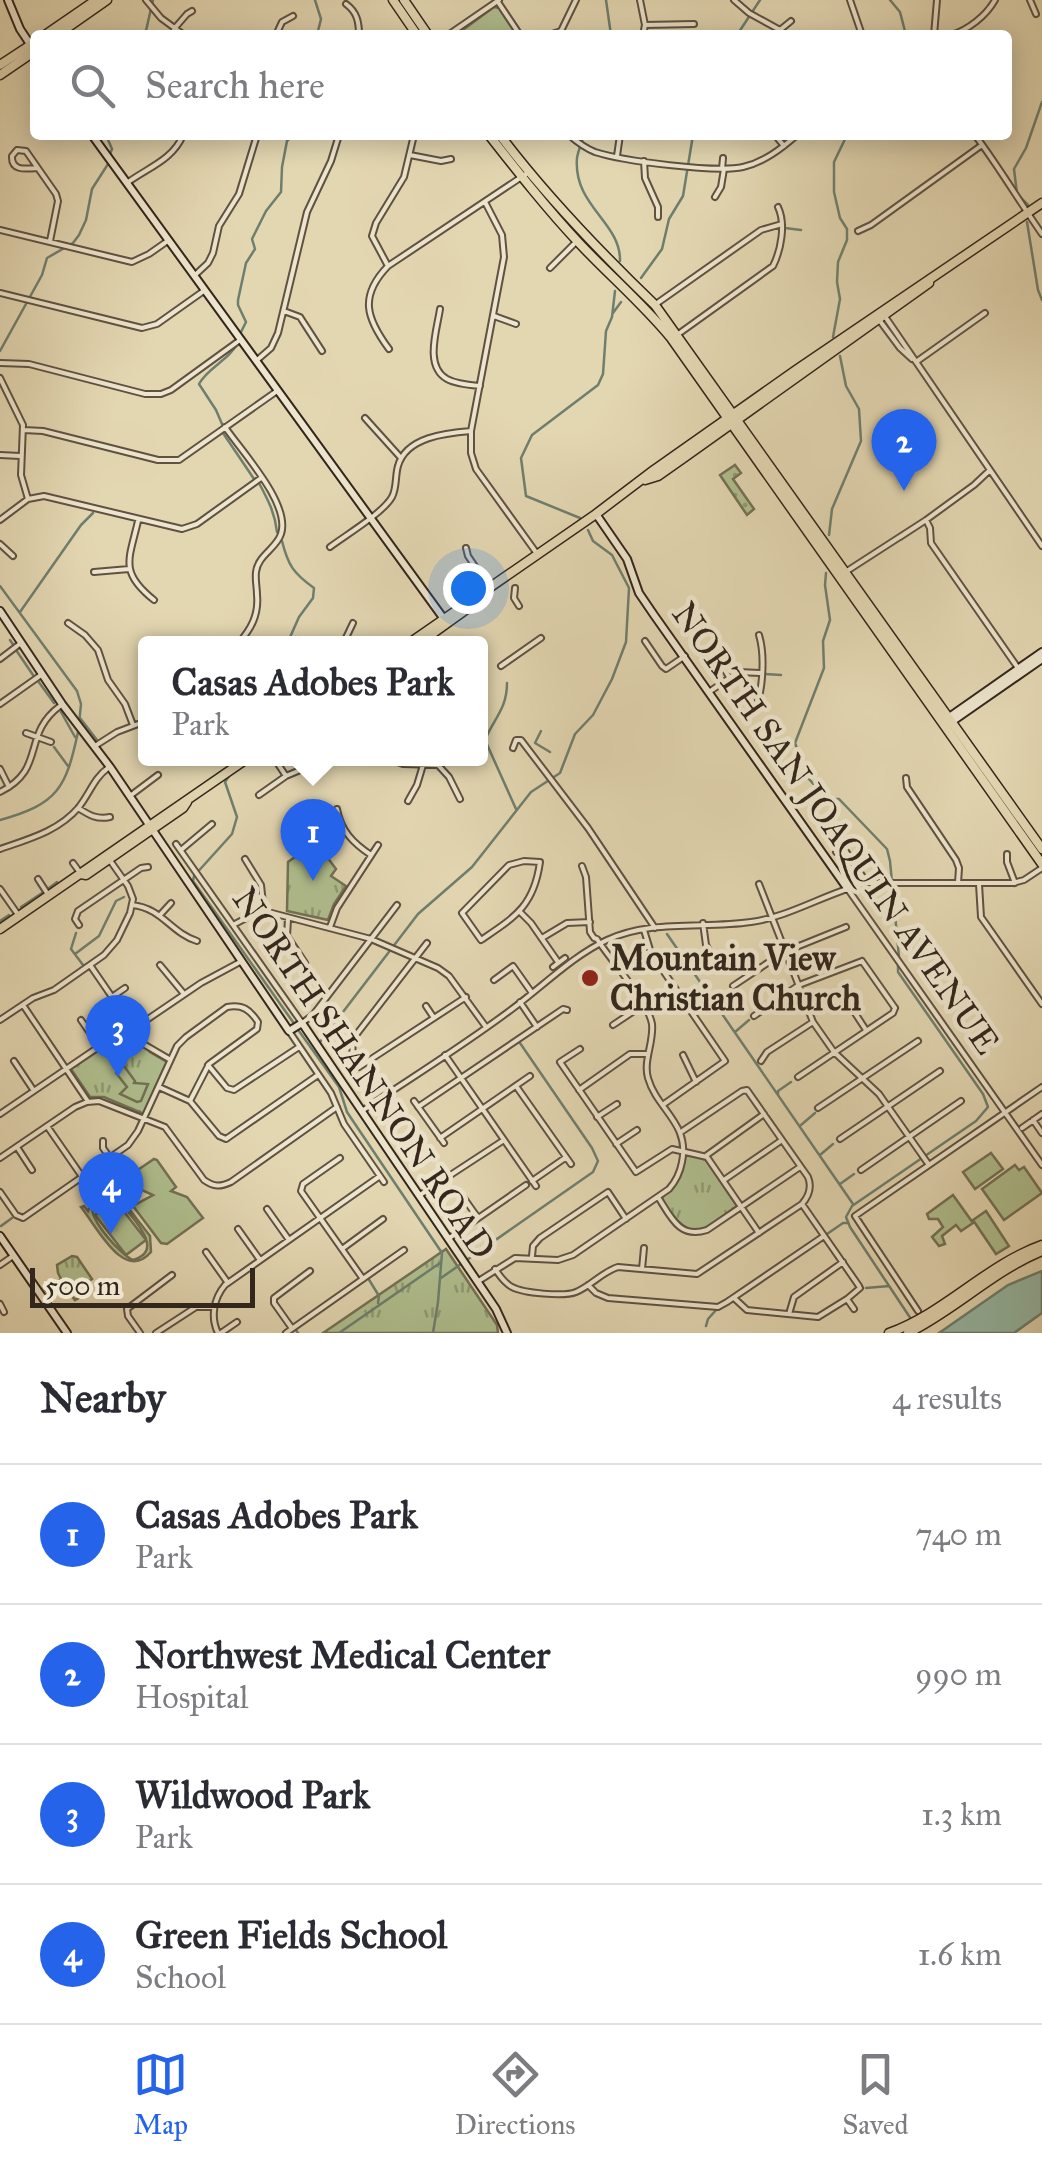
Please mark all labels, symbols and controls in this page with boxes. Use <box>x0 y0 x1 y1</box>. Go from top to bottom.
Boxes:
search box <box>30 30 1012 140</box>
icon: search <box>65 58 120 113</box>
text: Search here <box>145 62 325 108</box>
pin: 2 <box>872 408 936 491</box>
your location <box>443 563 494 614</box>
street label: NORTH SAN JOAQUIN AVENUE <box>663 594 1009 1063</box>
popup <box>138 636 488 766</box>
text: Casas Adobes Park <box>172 659 454 705</box>
text: Park <box>172 705 229 744</box>
pin: 1 <box>280 798 346 881</box>
street label: NORTH SHANNON ROAD <box>223 879 504 1267</box>
place label: Mountain View Christian Church <box>610 937 862 1020</box>
marker: Mountain View Christian Church <box>579 967 601 989</box>
pin: 3 <box>86 994 150 1077</box>
pin: 4 <box>78 1152 144 1234</box>
scale bar <box>30 1263 255 1308</box>
text: 500 m <box>45 1268 120 1303</box>
text: Nearby <box>40 1372 165 1424</box>
text: 4 results <box>892 1379 1002 1418</box>
text: Casas Adobes Park <box>135 1492 418 1538</box>
text: 1 <box>66 1515 79 1554</box>
text: 740 m <box>915 1515 1002 1554</box>
text: Park <box>135 1538 193 1577</box>
text: Northwest Medical Center <box>135 1632 550 1678</box>
text: 2 <box>65 1655 80 1694</box>
text: 990 m <box>915 1655 1002 1694</box>
text: Hospital <box>135 1678 248 1717</box>
text: Wildwood Park <box>135 1772 370 1818</box>
text: 3 <box>66 1795 79 1834</box>
text: 1.3 km <box>921 1795 1002 1834</box>
text: Park <box>135 1818 193 1857</box>
text: Green Fields School <box>135 1912 447 1958</box>
text: 4 <box>64 1935 81 1974</box>
text: 1.6 km <box>918 1935 1002 1974</box>
text: School <box>135 1958 226 1997</box>
tab: Map <box>133 2047 188 2142</box>
tab: Directions <box>455 2047 576 2142</box>
tab: Saved <box>842 2047 909 2142</box>

